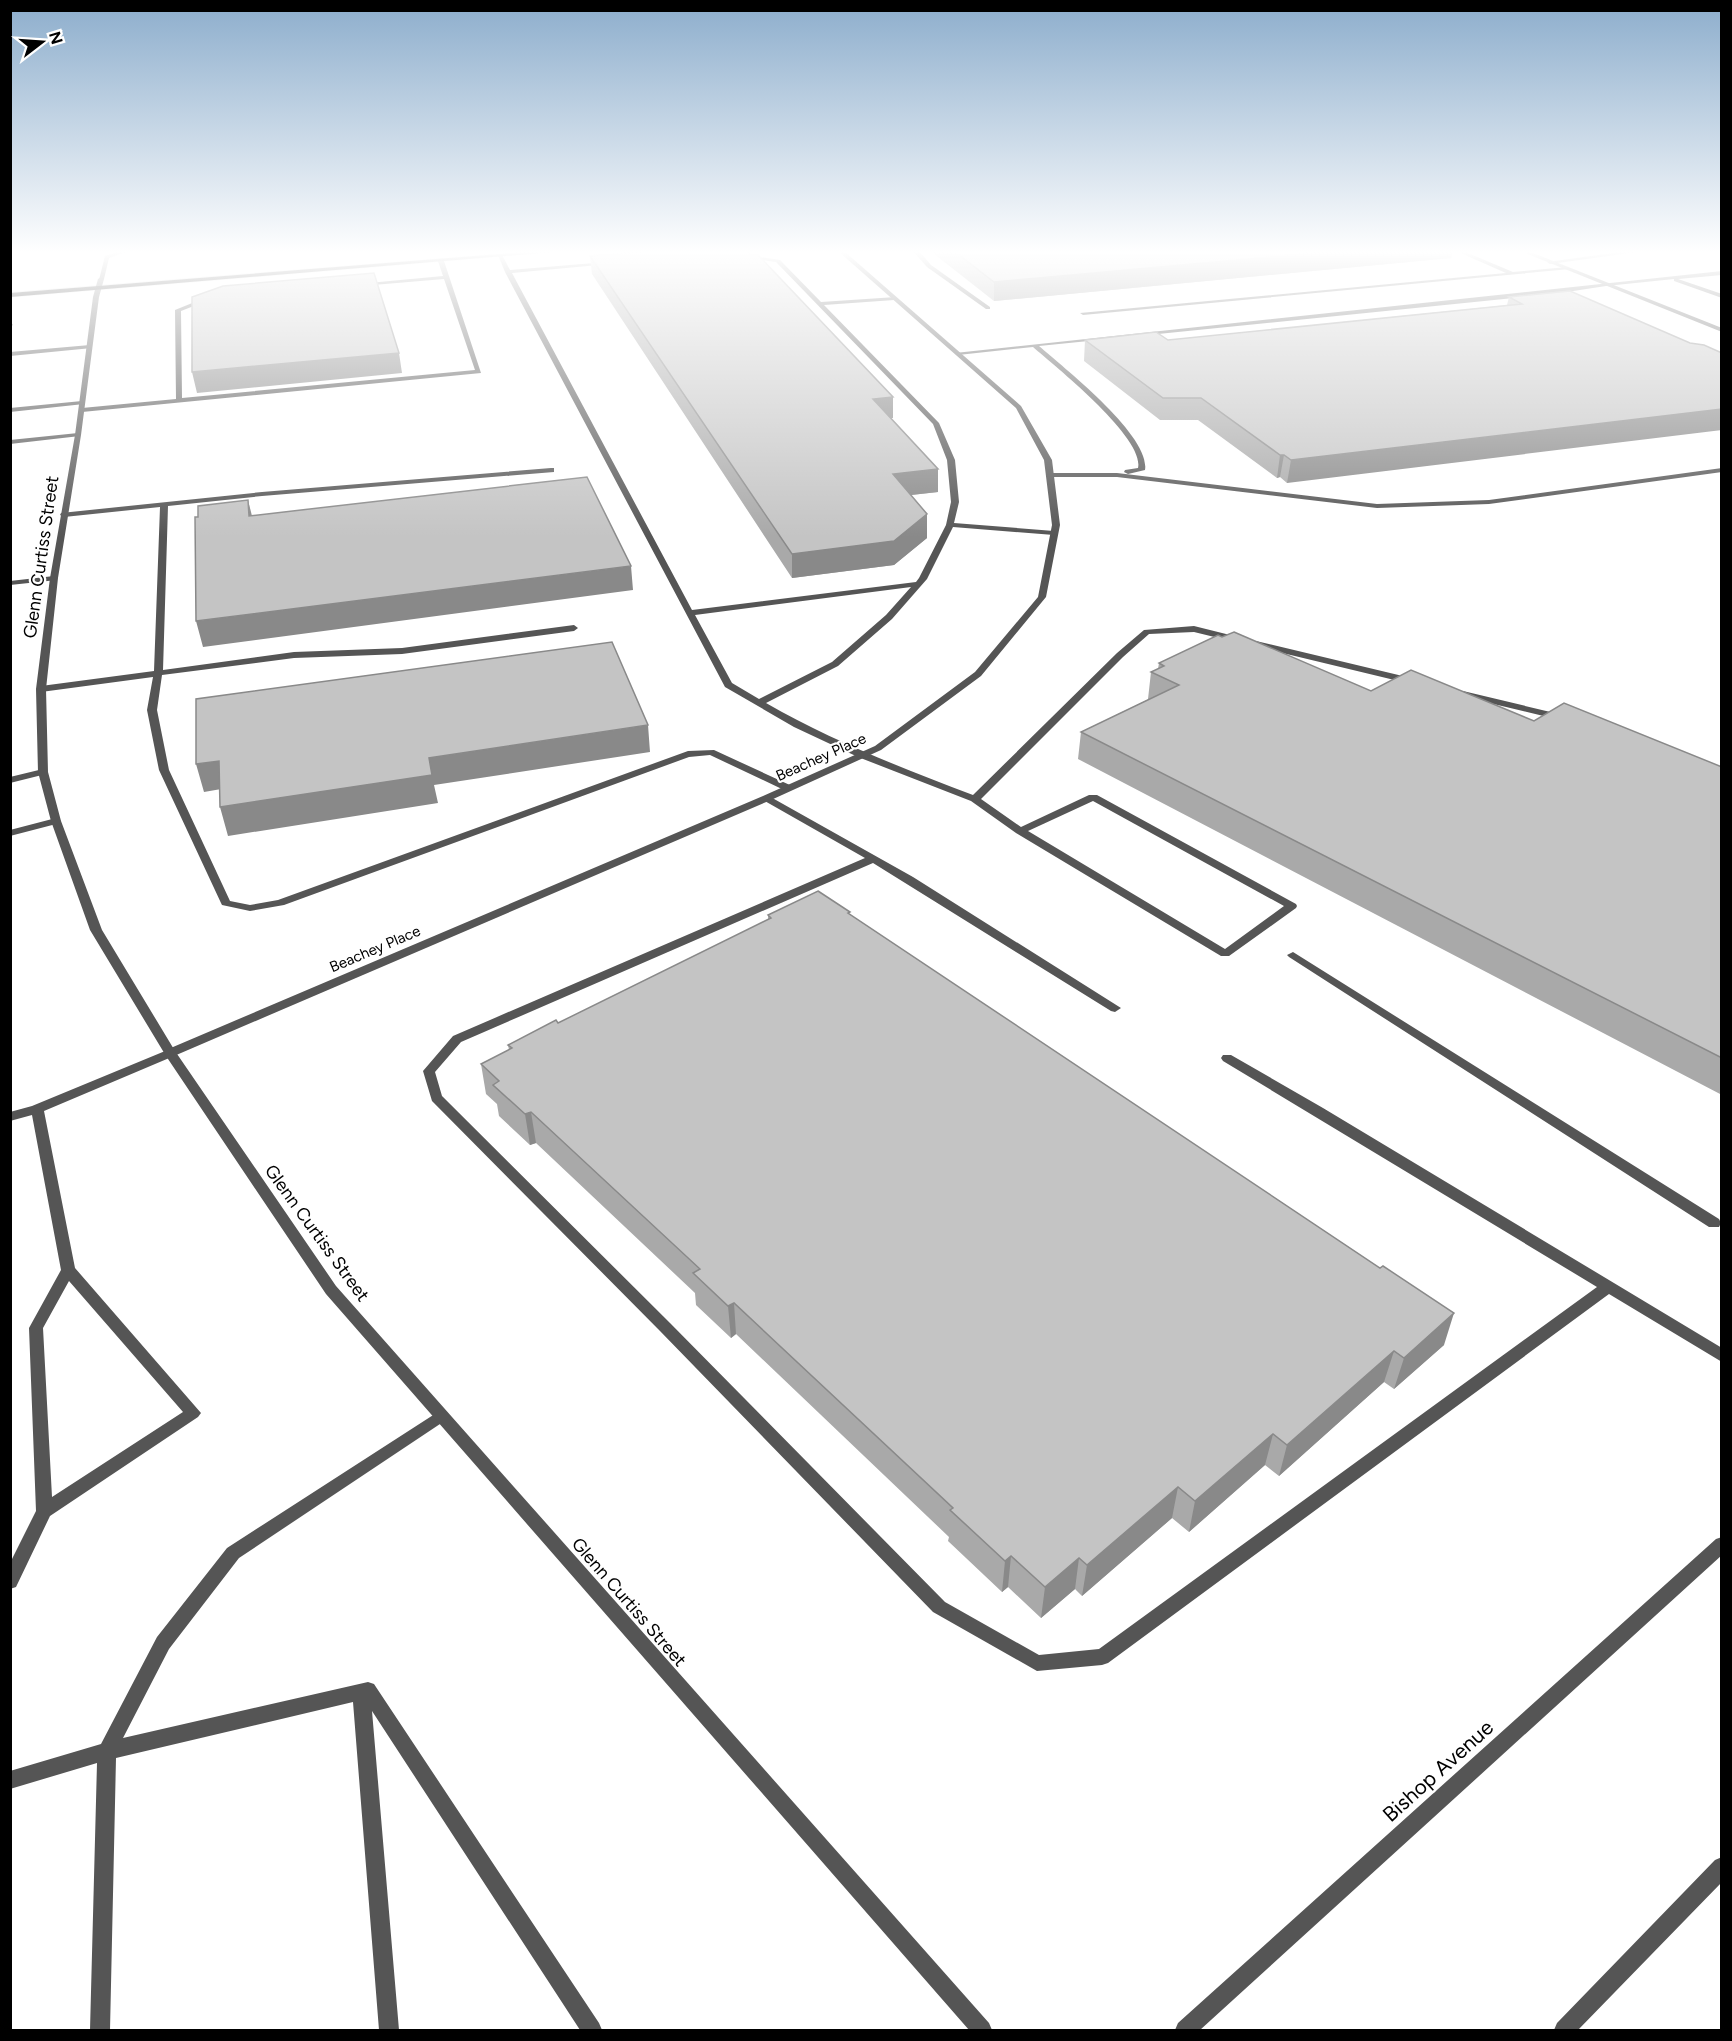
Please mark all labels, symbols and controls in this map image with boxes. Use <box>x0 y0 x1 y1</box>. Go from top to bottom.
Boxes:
north arrow <box>12 12 72 72</box>
text: N <box>45 29 67 46</box>
street label: Glenn Curtiss Street <box>19 474 63 640</box>
street label: Beachey Place <box>773 729 869 785</box>
street label: Beachey Place <box>327 922 423 976</box>
street label: Glenn Curtiss Street <box>260 1160 374 1306</box>
street label: Glenn Curtiss Street <box>567 1533 691 1671</box>
street label: Bishop Avenue <box>1377 1714 1498 1827</box>

